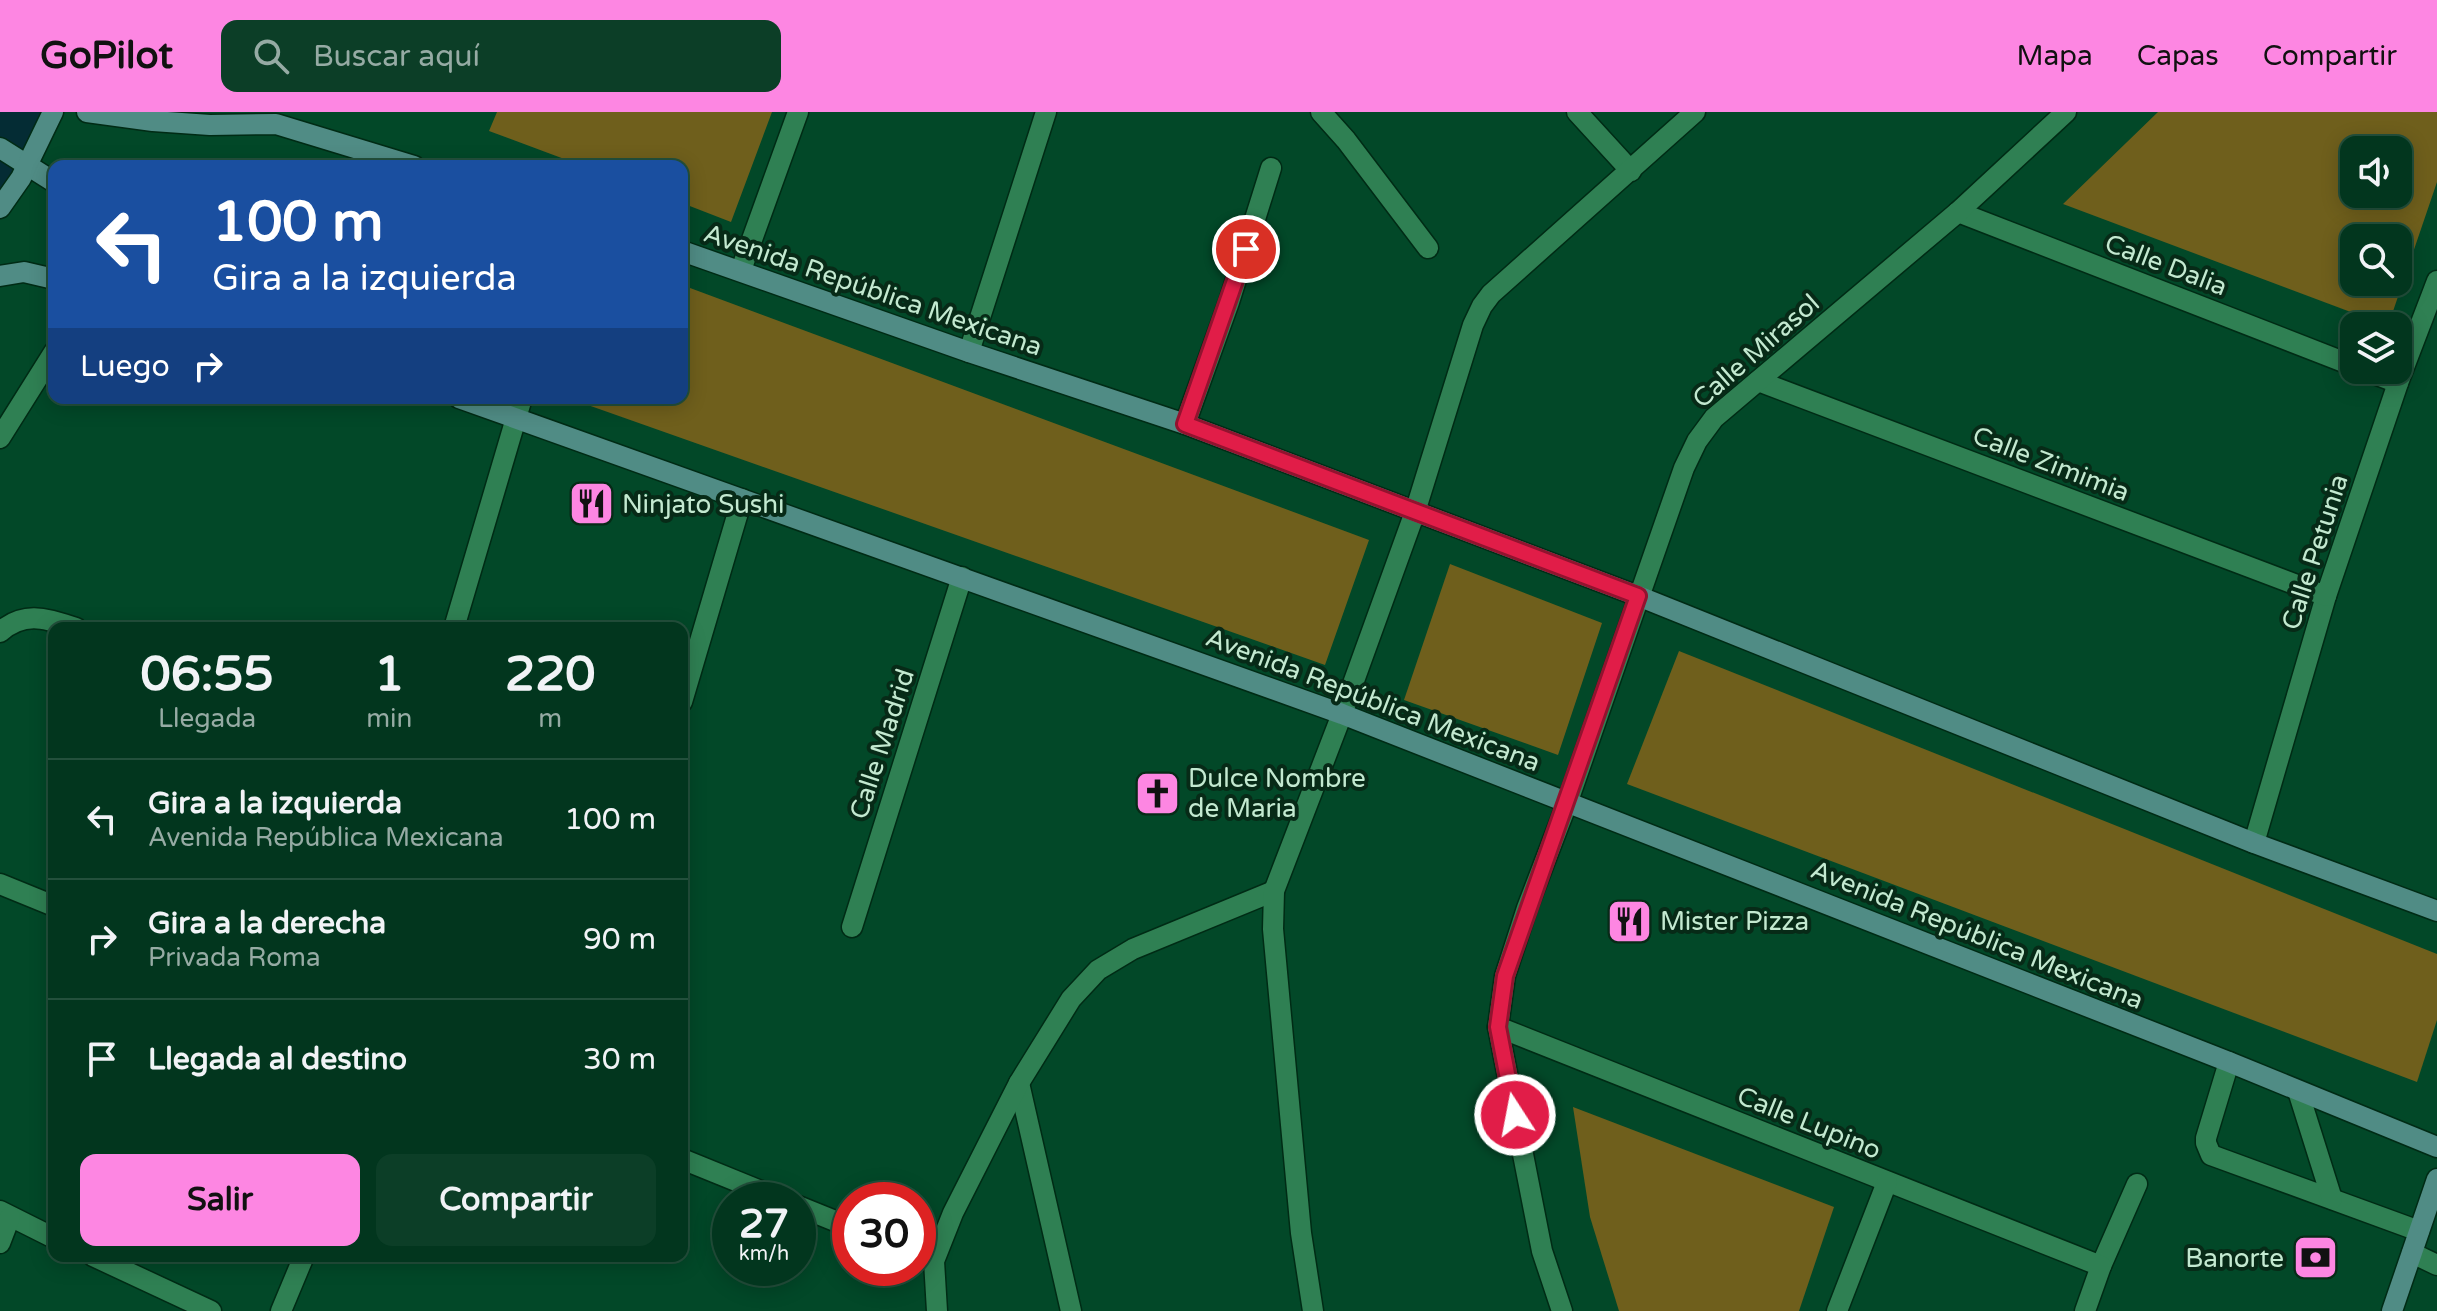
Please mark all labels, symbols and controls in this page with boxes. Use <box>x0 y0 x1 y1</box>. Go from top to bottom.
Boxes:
search box <box>221 20 781 92</box>
text: GoPilot <box>40 33 173 79</box>
icon: search <box>249 34 293 78</box>
text: Buscar aquí <box>313 38 480 75</box>
text: Mapa <box>2016 39 2093 73</box>
text: Capas <box>2137 39 2219 73</box>
text: Compartir <box>2263 39 2397 73</box>
map controls <box>2340 136 2412 384</box>
button: sound <box>2340 136 2412 208</box>
text: 100 m <box>212 189 383 256</box>
icon: left <box>80 192 184 296</box>
pin <box>1212 215 1280 283</box>
street label: Avenida República Mexicana <box>700 217 1046 363</box>
button: search <box>2340 224 2412 296</box>
icon: arrive <box>1224 227 1268 271</box>
street label: Calle Dalia <box>2100 227 2232 303</box>
text: Gira a la izquierda <box>212 257 517 300</box>
street label: Calle Mirasol <box>1686 288 1826 414</box>
button: layers <box>2340 312 2412 384</box>
icon: right <box>186 344 230 388</box>
text: Luego <box>80 348 170 385</box>
street label: Calle Zimimia <box>1968 420 2134 508</box>
street label: Calle Petunia <box>2275 470 2355 634</box>
restaurant icon: Ninjato Sushi <box>567 480 615 528</box>
place label: Ninjato Sushi <box>622 489 785 520</box>
street label: Avenida República Mexicana <box>1201 622 1545 778</box>
text: 06:55 <box>141 646 274 704</box>
text: 1 <box>374 646 404 704</box>
text: 220 <box>505 646 595 704</box>
street label: Calle Madrid <box>843 665 921 823</box>
text: Llegada <box>158 703 256 734</box>
text: min <box>366 703 412 734</box>
text: m <box>538 703 562 734</box>
place label: Dulce Nombre de Maria <box>1188 763 1366 824</box>
church icon: Dulce Nombre de Maria <box>1133 769 1181 817</box>
text: Gira a la izquierda <box>148 785 402 822</box>
icon: left <box>80 797 124 841</box>
text: 100 m <box>564 801 656 838</box>
text: Avenida República Mexicana <box>148 822 504 853</box>
street label: Avenida República Mexicana <box>1806 854 2148 1016</box>
restaurant icon: Mister Pizza <box>1605 897 1653 945</box>
text: Gira a la derecha <box>148 905 386 942</box>
place label: Mister Pizza <box>1660 906 1809 937</box>
icon: right <box>80 917 124 961</box>
text: 90 m <box>583 921 656 958</box>
text: Privada Roma <box>148 942 321 973</box>
icon: arrive <box>80 1037 124 1081</box>
text: Llegada al destino <box>148 1041 407 1078</box>
text: 30 m <box>583 1041 656 1078</box>
position arrow <box>1473 1073 1557 1157</box>
street label: Calle Lupino <box>1733 1080 1885 1166</box>
button: Salir <box>80 1154 360 1246</box>
button: Compartir <box>376 1154 656 1246</box>
speed limit sign: 30 <box>832 1182 936 1286</box>
text: 27 <box>739 1200 789 1248</box>
bank icon: Banorte <box>2291 1234 2339 1282</box>
text: km/h <box>739 1242 789 1266</box>
place label: Banorte <box>2185 1243 2284 1274</box>

